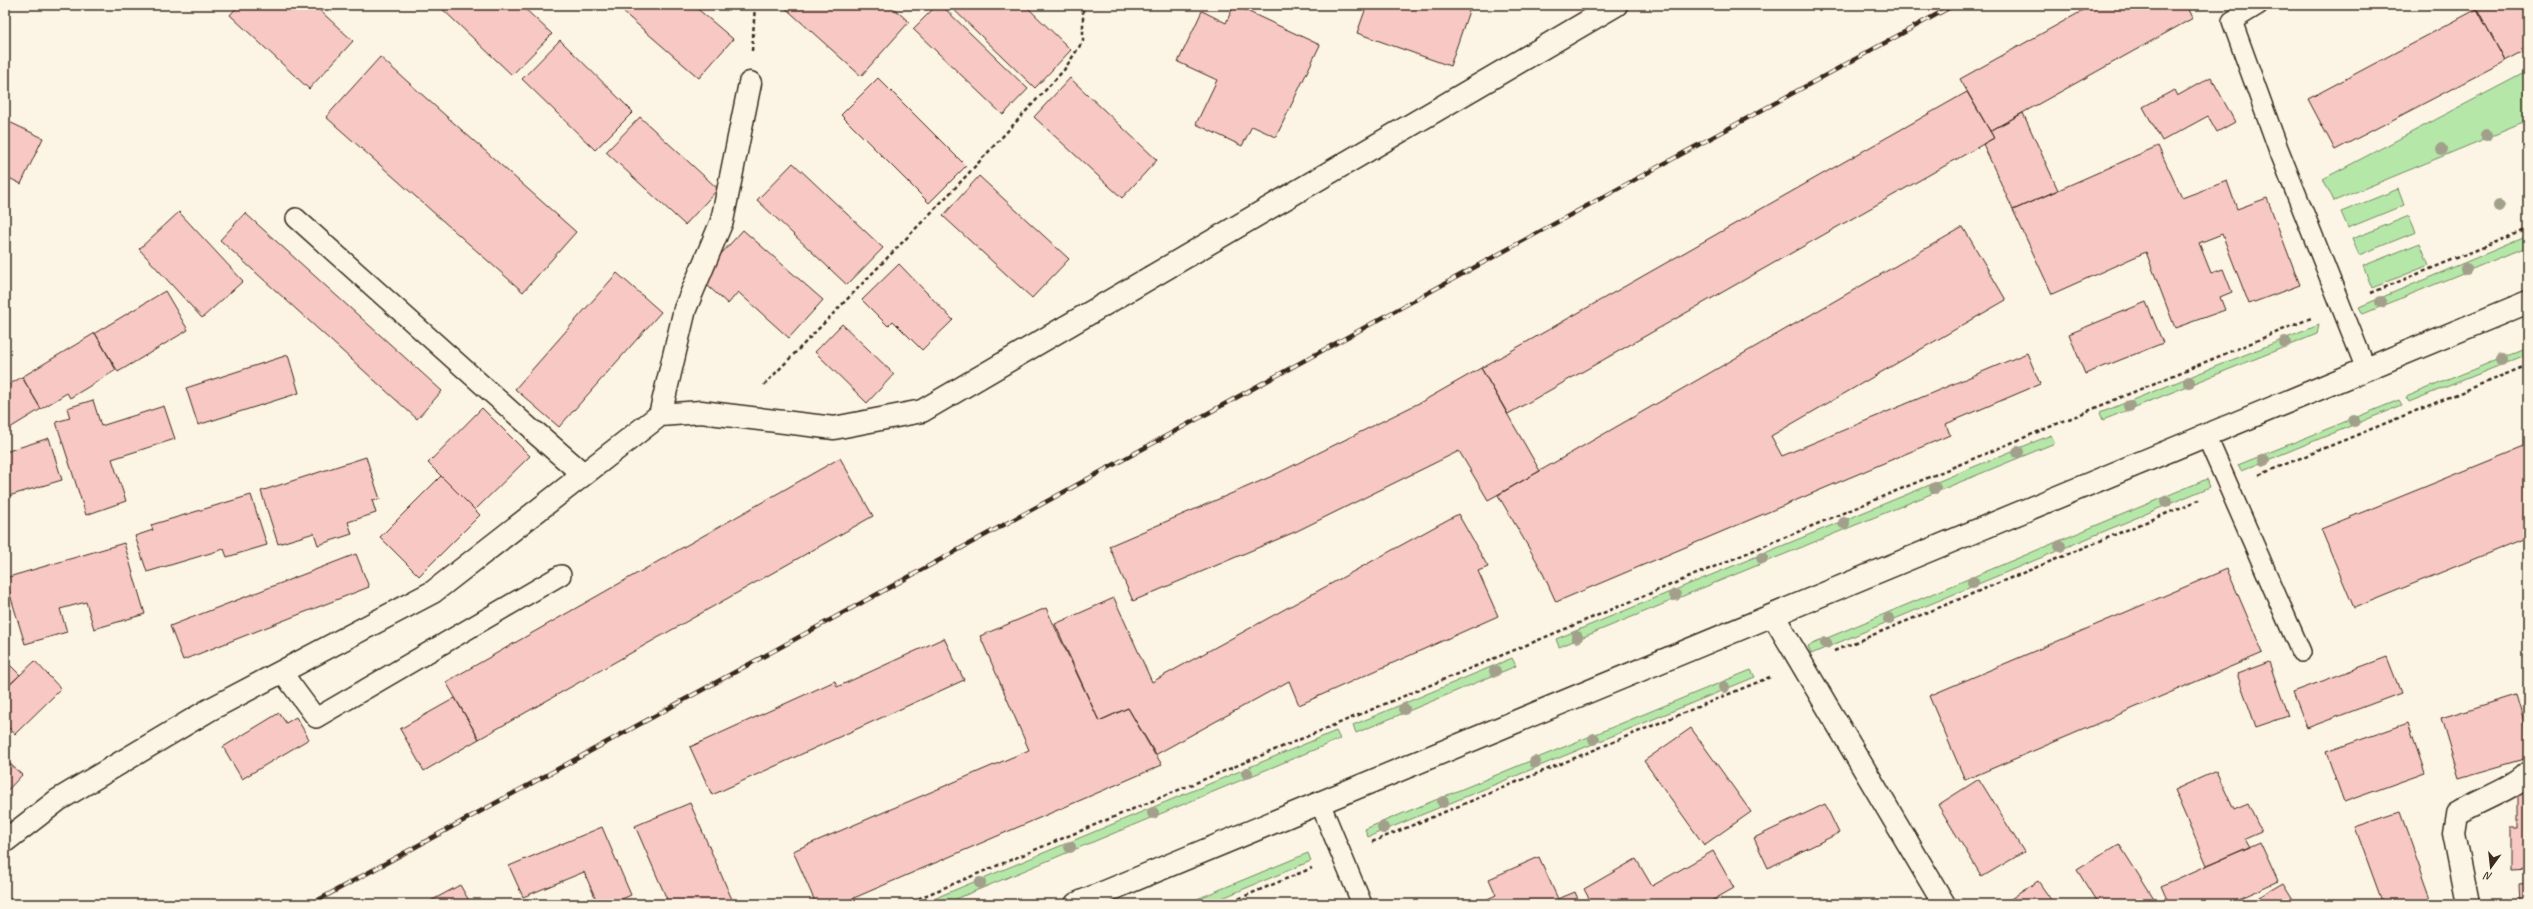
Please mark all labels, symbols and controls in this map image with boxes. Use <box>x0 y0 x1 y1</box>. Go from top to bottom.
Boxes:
north arrow <box>2471 847 2511 887</box>
text: N <box>2481 868 2494 884</box>

